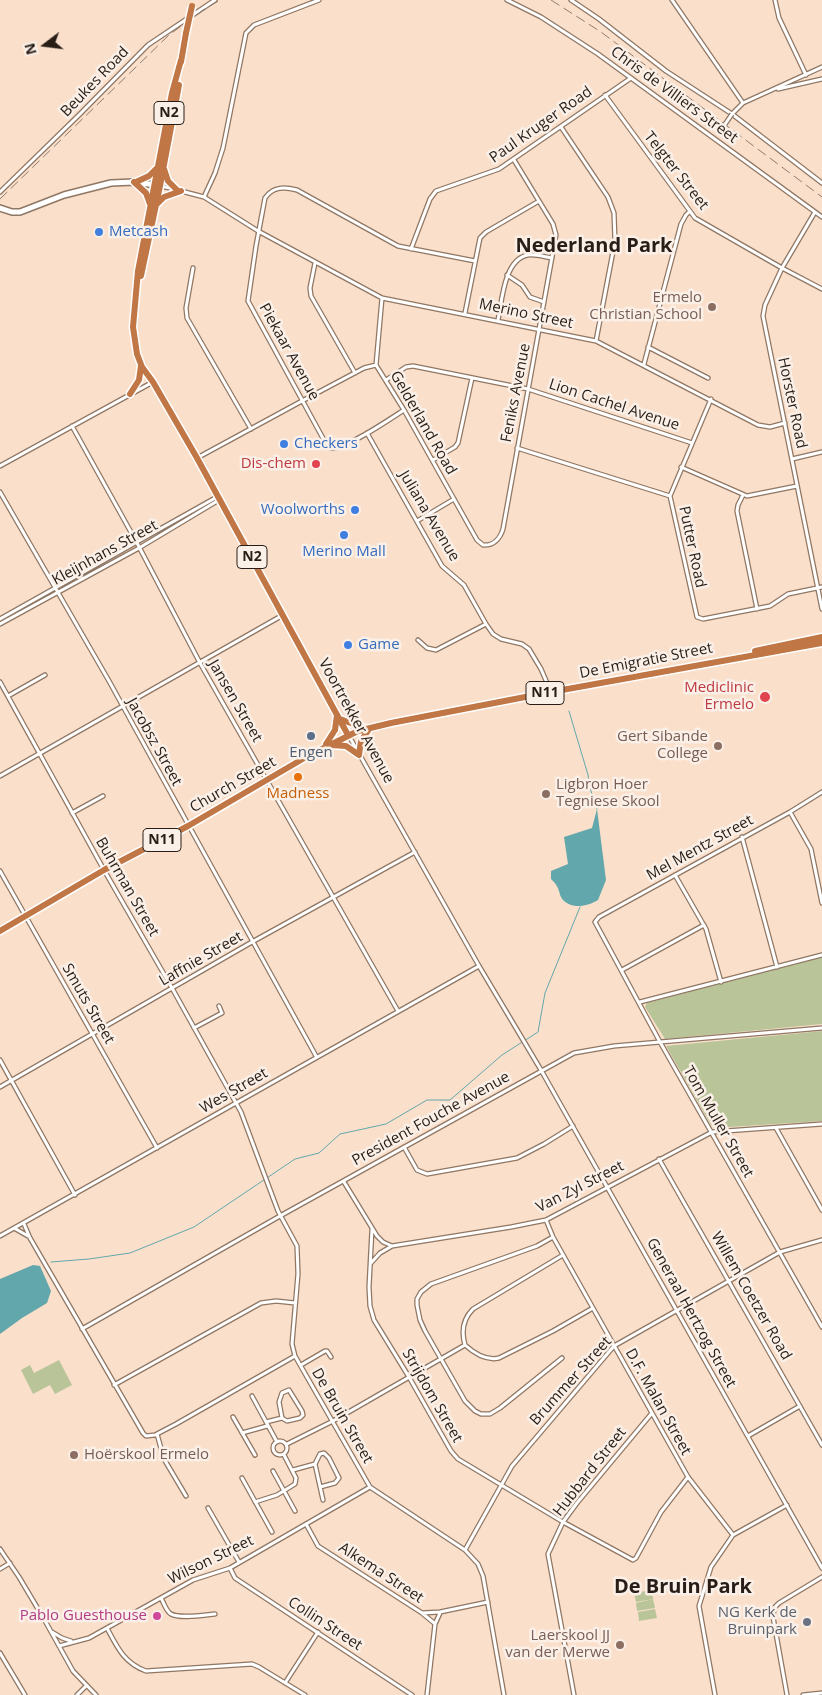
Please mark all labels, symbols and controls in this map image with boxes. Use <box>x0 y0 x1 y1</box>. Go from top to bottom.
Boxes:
north arrow <box>20 20 70 70</box>
text: N <box>19 41 41 57</box>
street label: Beukes Road <box>57 43 133 121</box>
street label: Chris de Villiers Street <box>607 43 741 147</box>
street label: Paul Kruger Road <box>486 83 596 167</box>
road number: N2 <box>154 102 184 125</box>
street label: Telgter Street <box>640 128 712 214</box>
place label: Metcash <box>109 223 168 241</box>
marker: Metcash <box>93 226 105 238</box>
district label: Nederland Park <box>516 234 672 258</box>
place label: Ermelo Christian School <box>589 289 702 324</box>
street label: Merino Street <box>477 295 575 333</box>
street label: Piekaar Avenue <box>255 300 323 404</box>
marker: Ermelo Christian School <box>706 301 718 313</box>
street label: Feniks Avenue <box>498 342 534 444</box>
street label: Horster Road <box>774 356 810 450</box>
street label: Gelderland Road <box>386 368 460 478</box>
street label: Lion Cachel Avenue <box>546 375 682 435</box>
place label: Checkers <box>294 435 358 453</box>
marker: Checkers <box>278 438 290 450</box>
place label: Dis-chem <box>241 455 306 473</box>
marker: Dis-chem <box>310 458 322 470</box>
street label: Juliana Avenue <box>395 467 463 565</box>
place label: Woolworths <box>261 501 345 519</box>
marker: Woolworths <box>349 504 361 516</box>
street label: Putter Road <box>675 504 709 590</box>
street label: Kleijnhans Street <box>49 517 161 589</box>
marker: Merino Mall <box>338 529 350 541</box>
place label: Merino Mall <box>302 543 386 561</box>
road number: N2 <box>237 546 267 568</box>
place label: Game <box>358 636 400 654</box>
marker: Game <box>342 639 354 651</box>
street label: De Emigratie Street <box>578 639 714 683</box>
street label: Voortrekker Avenue <box>314 656 398 786</box>
street label: Jansen Street <box>204 657 266 745</box>
place label: Mediclinic Ermelo <box>684 679 754 714</box>
road number: N11 <box>526 681 564 704</box>
marker: Mediclinic Ermelo <box>758 690 772 704</box>
street label: Jacobsz Street <box>122 695 186 789</box>
place label: Gert Sibande College <box>617 728 708 763</box>
marker: Engen <box>305 730 317 742</box>
marker: Gert Sibande College <box>712 740 724 752</box>
place label: Engen <box>289 744 333 762</box>
street label: Church Street <box>187 753 279 817</box>
marker: Madness <box>292 771 304 783</box>
place label: Ligbron Hoer Tegniese Skool <box>556 776 660 811</box>
place label: Madness <box>267 785 329 803</box>
marker: Ligbron Hoer Tegniese Skool <box>540 788 552 800</box>
street label: Mel Mentz Street <box>644 811 756 885</box>
road number: N11 <box>143 828 181 852</box>
street label: Buhrman Street <box>91 834 163 940</box>
street label: Laffnie Street <box>156 928 246 990</box>
street label: Smuts Street <box>58 961 118 1047</box>
street label: Tom Muller Street <box>679 1063 757 1181</box>
street label: Wes Street <box>197 1064 271 1118</box>
street label: President Fouche Avenue <box>349 1068 513 1170</box>
street label: Van Zyl Street <box>533 1157 627 1217</box>
street label: Willem Coetzer Road <box>707 1229 795 1363</box>
street label: Generaal Hertzog Street <box>642 1235 740 1391</box>
street label: Brummer Street <box>526 1333 616 1429</box>
street label: D.F. Malan Street <box>621 1345 695 1459</box>
street label: Strijdom Street <box>398 1346 466 1446</box>
street label: De Bruin Street <box>307 1365 377 1467</box>
street label: Hubbard Street <box>550 1424 630 1520</box>
place label: Hoërskool Ermelo <box>84 1446 209 1464</box>
marker: Hoërskool Ermelo <box>68 1449 80 1461</box>
street label: Wilson Street <box>165 1532 257 1588</box>
street label: Alkema Street <box>335 1539 427 1607</box>
district label: De Bruin Park <box>614 1575 752 1599</box>
street label: Collin Street <box>285 1593 365 1655</box>
place label: NG Kerk de Bruinpark <box>718 1604 797 1639</box>
place label: Pablo Guesthouse <box>20 1607 147 1625</box>
marker: Pablo Guesthouse <box>151 1610 163 1622</box>
marker: NG Kerk de Bruinpark <box>801 1616 813 1628</box>
place label: Laerskool JJ van der Merwe <box>505 1627 610 1662</box>
marker: Laerskool JJ van der Merwe <box>614 1639 626 1651</box>

